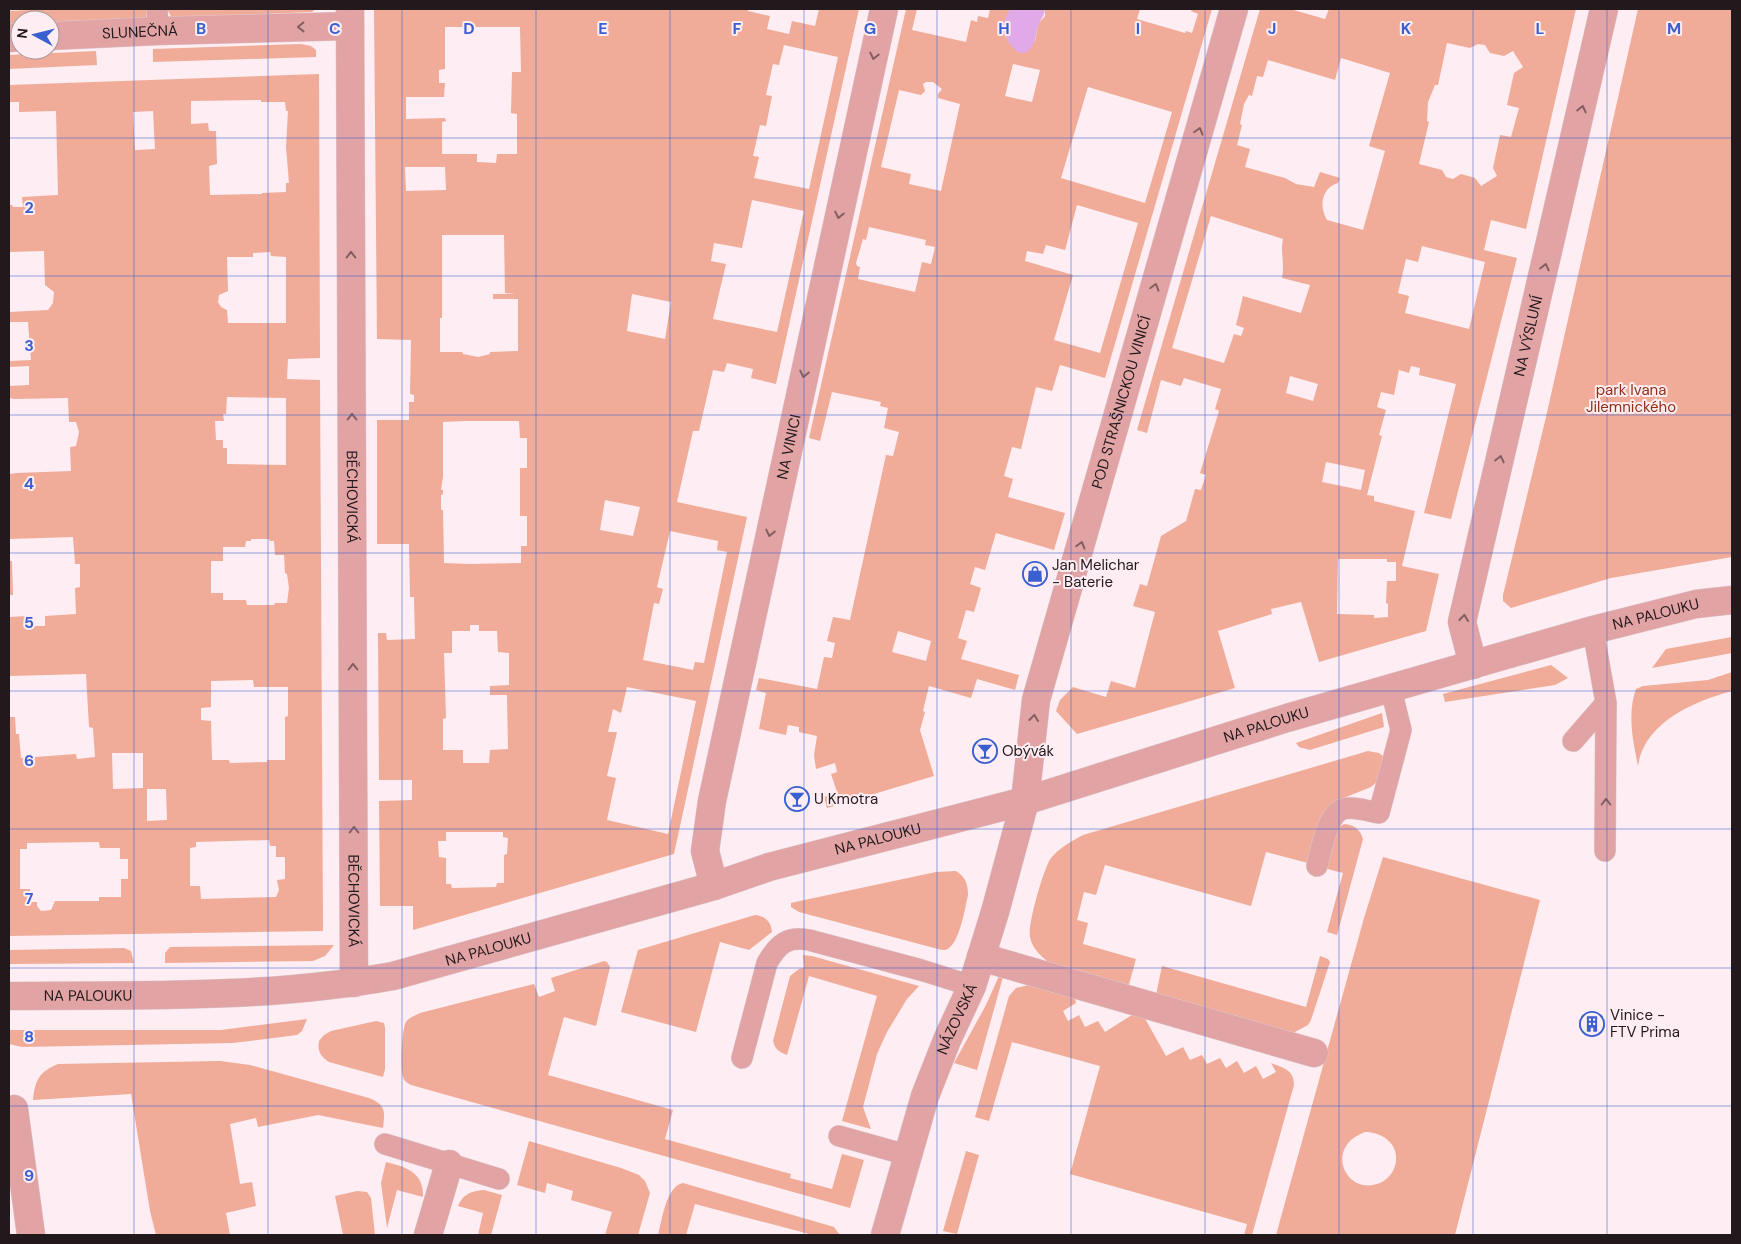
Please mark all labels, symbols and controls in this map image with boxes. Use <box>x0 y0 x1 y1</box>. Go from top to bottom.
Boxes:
north arrow <box>10 10 60 60</box>
text: B <box>196 18 206 39</box>
text: C <box>329 18 341 39</box>
text: D <box>463 18 475 39</box>
text: E <box>598 18 608 39</box>
text: F <box>733 18 742 39</box>
text: G <box>864 18 876 39</box>
text: H <box>998 18 1010 39</box>
text: I <box>1136 18 1140 39</box>
text: J <box>1268 18 1276 39</box>
text: K <box>1401 18 1412 39</box>
text: L <box>1536 18 1545 39</box>
text: M <box>1667 18 1681 39</box>
street label: SLUNEČNÁ <box>101 20 178 44</box>
one-way arrow <box>297 22 304 32</box>
text: N <box>13 27 32 40</box>
one-way arrow <box>869 52 880 61</box>
one-way arrow <box>1576 104 1587 113</box>
one-way arrow <box>1194 128 1204 136</box>
text: 2 <box>24 197 34 218</box>
one-way arrow <box>834 211 845 220</box>
one-way arrow <box>346 251 356 258</box>
one-way arrow <box>1539 263 1550 272</box>
one-way arrow <box>1149 284 1159 292</box>
street label: NA VÝSLUNÍ <box>1509 293 1547 378</box>
street label: POD STRAŠNICKOU VINICÍ <box>1087 313 1156 491</box>
text: 3 <box>24 335 34 356</box>
one-way arrow <box>799 369 810 378</box>
park label: park Ivana Jilemnického <box>1586 380 1676 417</box>
street label: NA VINICI <box>772 412 806 481</box>
one-way arrow <box>347 413 357 421</box>
street label: BĚCHOVICKÁ <box>342 451 362 543</box>
one-way arrow <box>1494 455 1505 464</box>
text: 4 <box>24 473 34 494</box>
one-way arrow <box>765 528 776 537</box>
one-way arrow <box>1075 540 1086 549</box>
place label: Jan Melichar - Baterie <box>1052 555 1140 592</box>
shop icon: Jan Melichar - Baterie <box>1022 561 1048 587</box>
street label: NA PALOUKU <box>1610 594 1701 635</box>
text: 5 <box>24 612 34 633</box>
one-way arrow <box>1458 613 1469 621</box>
one-way arrow <box>348 663 358 670</box>
street label: NA PALOUKU <box>1221 702 1311 748</box>
one-way arrow <box>1028 714 1039 722</box>
bar icon: Obývák <box>972 738 998 764</box>
place label: Obývák <box>1002 741 1054 761</box>
text: 6 <box>24 750 34 771</box>
bar icon: U Kmotra <box>784 786 810 812</box>
place label: U Kmotra <box>814 789 878 809</box>
one-way arrow <box>1601 798 1611 806</box>
street label: NA PALOUKU <box>832 818 923 860</box>
one-way arrow <box>349 825 359 833</box>
street label: BĚCHOVICKÁ <box>343 855 364 947</box>
text: 7 <box>25 888 34 909</box>
street label: NA PALOUKU <box>443 928 534 971</box>
street label: NÁZOVSKÁ <box>932 980 982 1058</box>
street label: NA PALOUKU <box>44 986 132 1006</box>
place label: Vinice - FTV Prima <box>1610 1005 1680 1042</box>
building icon: Vinice - FTV Prima <box>1579 1011 1605 1037</box>
text: 8 <box>24 1026 34 1047</box>
text: 9 <box>24 1165 34 1186</box>

